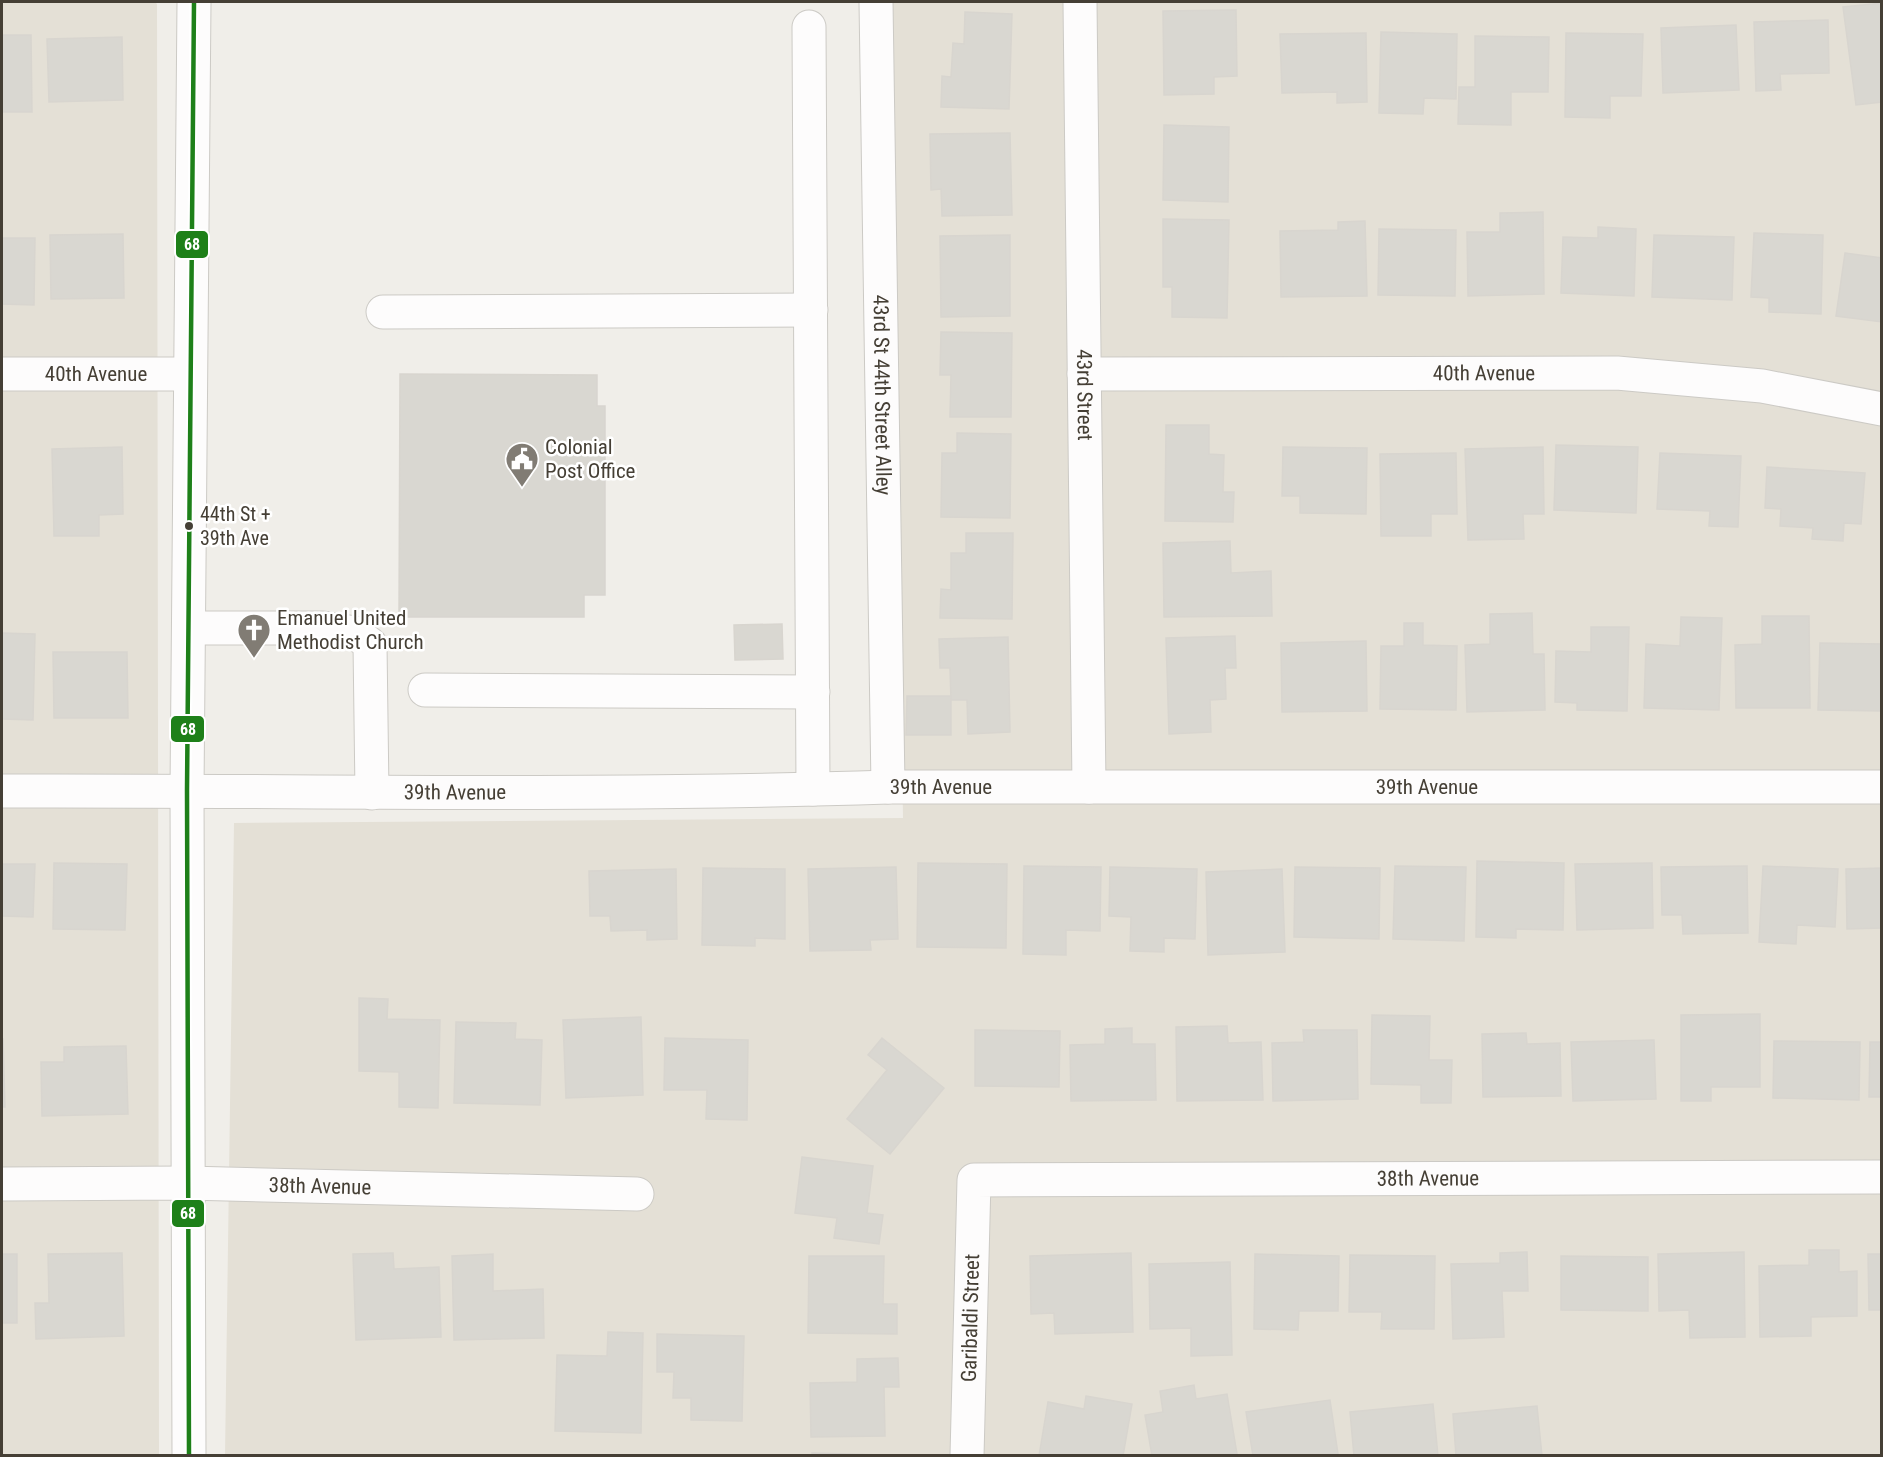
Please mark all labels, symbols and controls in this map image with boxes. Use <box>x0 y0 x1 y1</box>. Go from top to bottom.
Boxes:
line badge: 68 <box>175 230 209 259</box>
text: 68 <box>184 235 200 254</box>
street label: 43rd St 44th Street Alley <box>868 295 896 496</box>
street label: 43rd Street <box>1072 349 1097 441</box>
street label: 40th Avenue <box>1433 361 1535 385</box>
street label: 40th Avenue <box>45 362 147 386</box>
place label: Colonial Post Office <box>545 435 636 483</box>
public building icon: Colonial Post Office <box>504 441 540 488</box>
place label: 44th St + 39th Ave <box>200 502 271 550</box>
marker: 44th St + 39th Ave <box>183 520 195 532</box>
place label: Emanuel United Methodist Church <box>277 606 424 654</box>
church icon: Emanuel United Methodist Church <box>236 612 272 659</box>
line badge: 68 <box>170 715 205 743</box>
text: 68 <box>180 720 196 739</box>
street label: 39th Avenue <box>890 775 992 799</box>
street label: 39th Avenue <box>1376 775 1478 799</box>
street label: 39th Avenue <box>404 780 506 804</box>
street label: 38th Avenue <box>1377 1166 1479 1191</box>
street label: 38th Avenue <box>268 1173 372 1200</box>
line badge: 68 <box>171 1199 205 1228</box>
text: 68 <box>180 1204 196 1223</box>
street label: Garibaldi Street <box>957 1254 984 1382</box>

